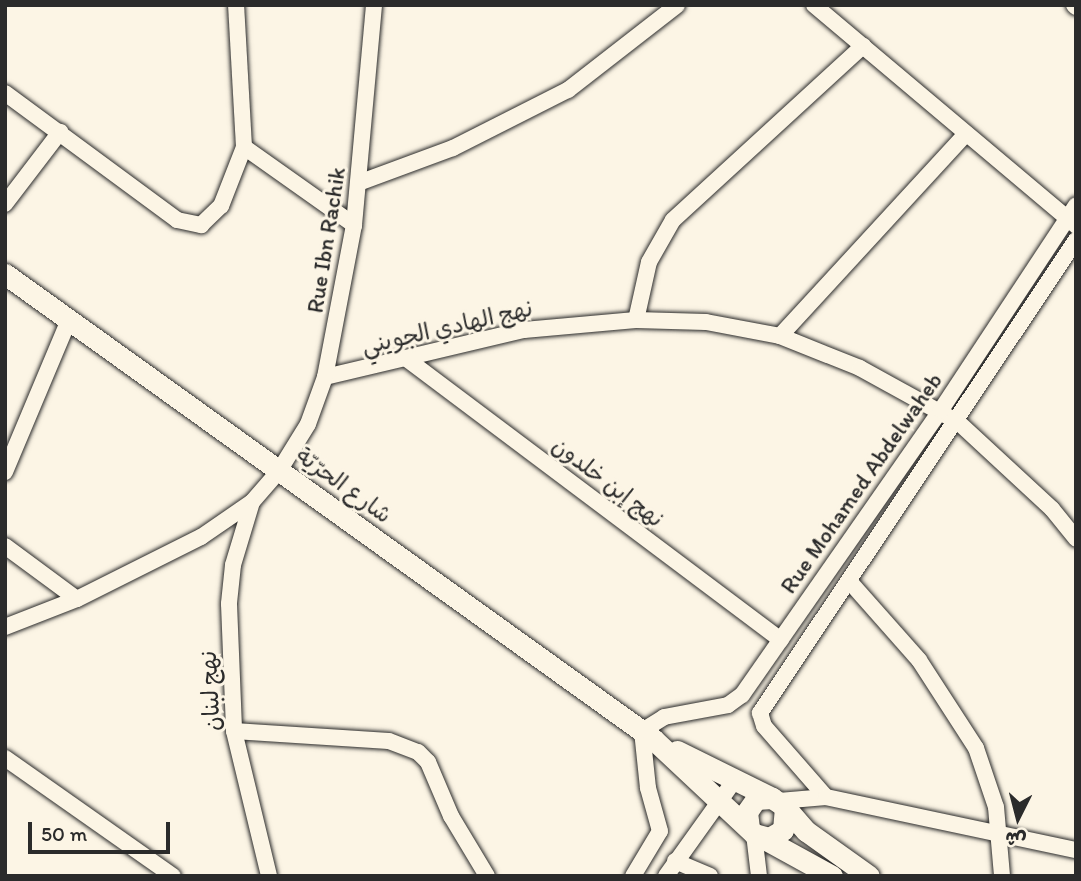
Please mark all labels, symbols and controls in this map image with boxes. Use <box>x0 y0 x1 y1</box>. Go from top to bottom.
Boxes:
street label: Rue Ibn Rachik <box>301 165 351 315</box>
street label: نهج الهادي الجويني <box>359 294 535 360</box>
street label: Rue Mohamed Abdelwaheb <box>775 368 947 598</box>
street label: نهج إبن خلدون <box>547 431 669 533</box>
street label: شارع الحرّيّة <box>291 441 397 529</box>
street label: نهج لبنان <box>194 650 226 732</box>
north arrow <box>983 783 1053 853</box>
scale bar <box>32 808 173 852</box>
text: 50 m <box>41 821 87 846</box>
text: ش <box>1004 827 1027 852</box>

